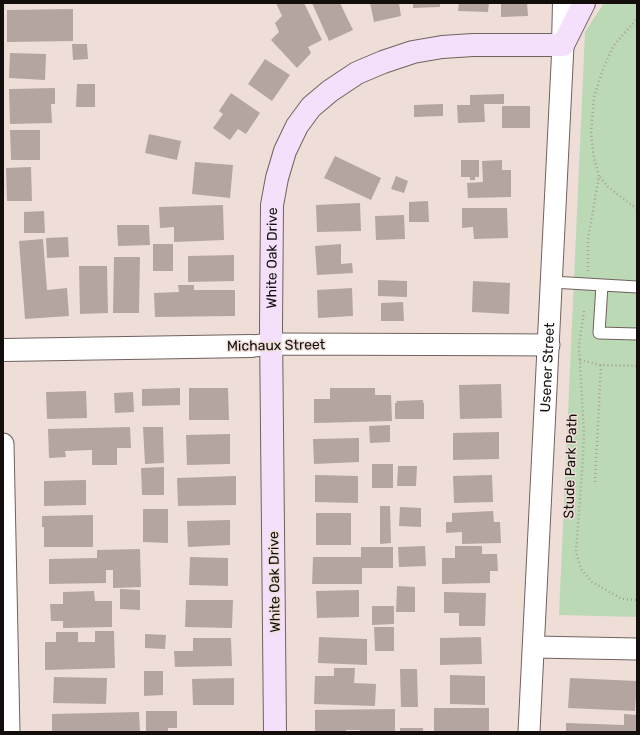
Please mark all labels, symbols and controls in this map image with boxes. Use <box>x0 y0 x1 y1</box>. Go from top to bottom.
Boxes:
street label: White Oak Drive <box>263 207 281 309</box>
street label: Usener Street <box>537 322 558 413</box>
street label: Michaux Street <box>227 336 326 355</box>
street label: Stude Park Path <box>560 413 581 519</box>
street label: White Oak Drive <box>265 531 284 633</box>

